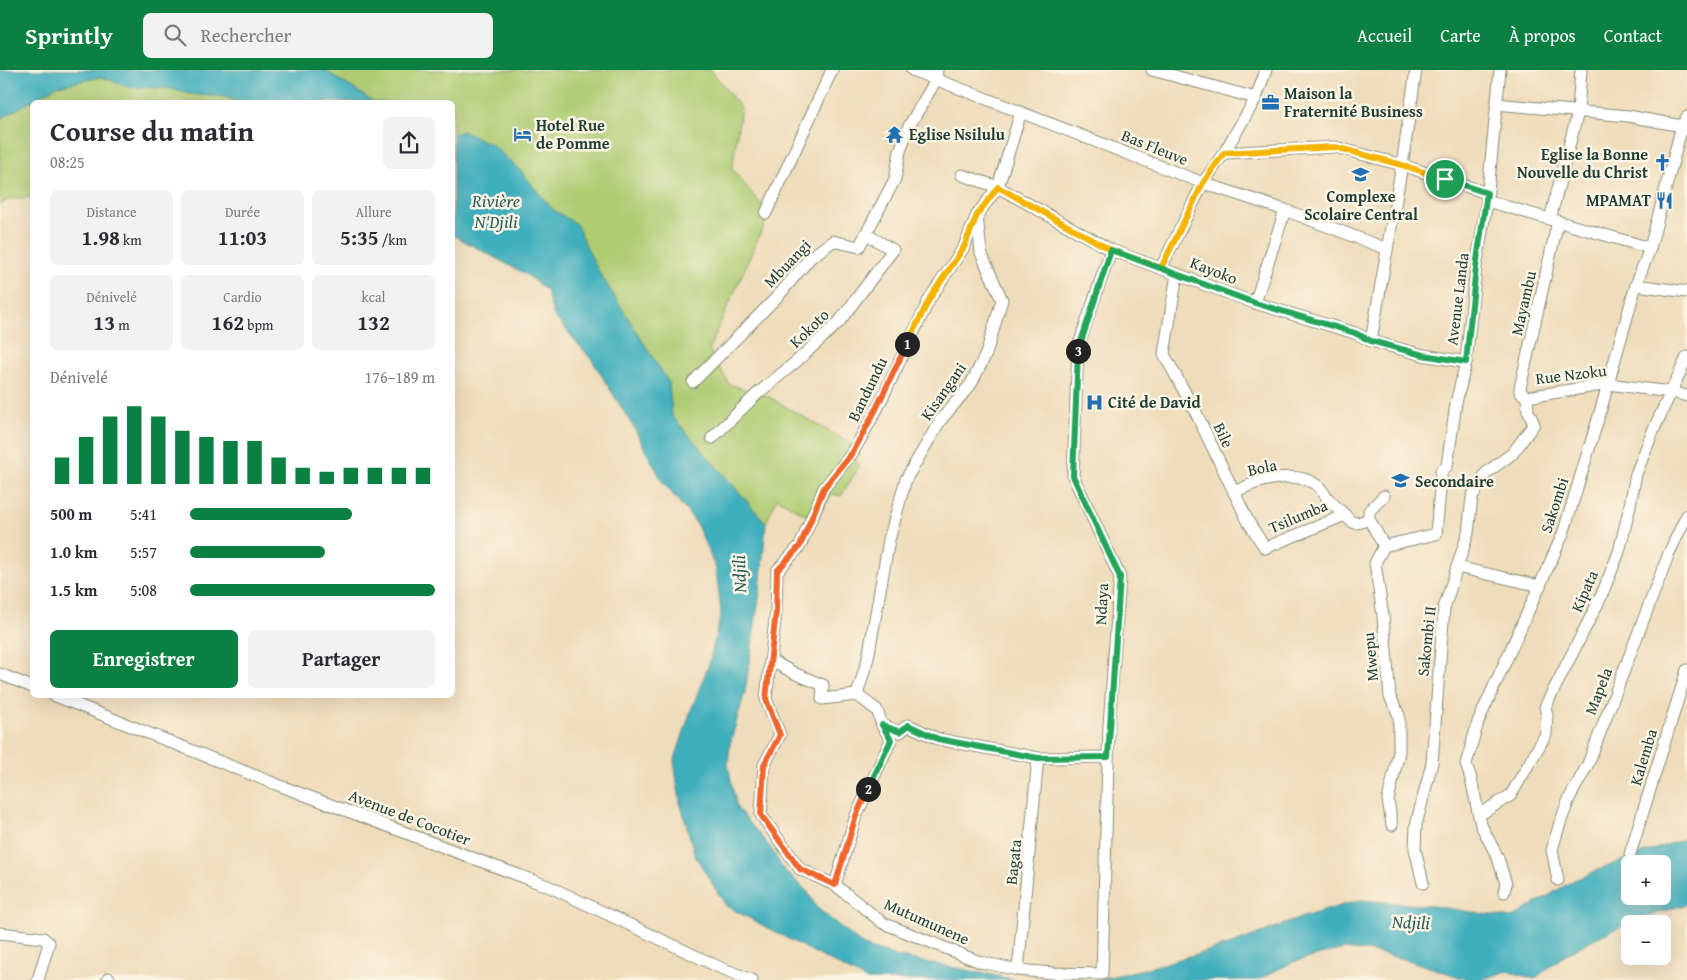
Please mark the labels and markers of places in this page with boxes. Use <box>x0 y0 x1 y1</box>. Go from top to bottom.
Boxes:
place label: Maison la Fraternité Business <box>1284 81 1423 123</box>
office icon: Maison la Fraternité Business <box>1260 92 1280 112</box>
place label: Hotel Rue de Pomme <box>536 113 610 155</box>
place label: Eglise Nsilulu <box>909 122 1006 146</box>
hotel icon: Hotel Rue de Pomme <box>512 124 532 144</box>
temple icon: Eglise Nsilulu <box>885 124 905 144</box>
place label: Eglise la Bonne Nouvelle du Christ <box>1517 142 1648 184</box>
church icon: Eglise la Bonne Nouvelle du Christ <box>1652 153 1672 173</box>
pin <box>1424 158 1466 200</box>
school or university icon: Complexe Scolaire Central <box>1351 165 1371 185</box>
place label: Complexe Scolaire Central <box>1304 184 1418 226</box>
place label: MPAMAT <box>1586 188 1652 212</box>
restaurant icon: MPAMAT <box>1655 190 1675 210</box>
pin: 1 <box>894 332 920 356</box>
pin: 3 <box>1066 338 1090 364</box>
place label: Cité de David <box>1108 390 1202 414</box>
hospital icon: Cité de David <box>1084 392 1104 412</box>
place label: Secondaire <box>1415 469 1494 493</box>
school or university icon: Secondaire <box>1391 471 1411 491</box>
pin: 2 <box>856 776 880 802</box>

